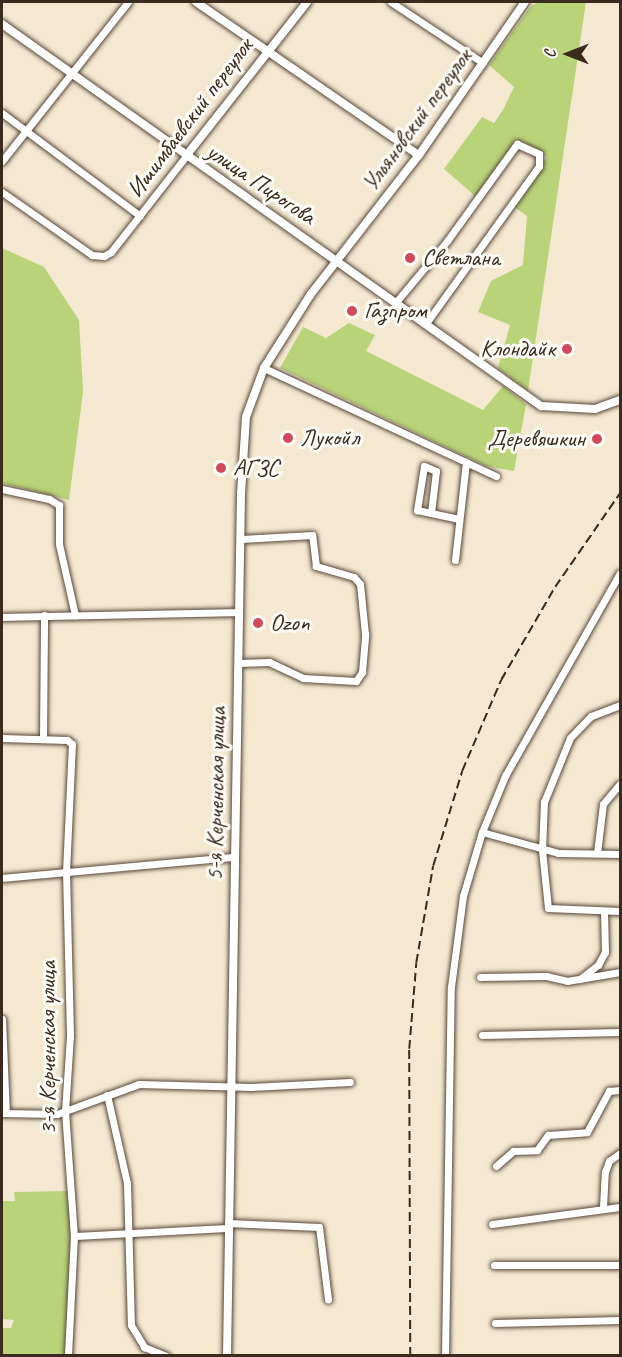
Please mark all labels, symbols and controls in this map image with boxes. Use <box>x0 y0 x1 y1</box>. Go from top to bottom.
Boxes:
north arrow <box>538 24 598 84</box>
street label: Ишимбаевский переулок <box>121 33 259 203</box>
street label: Ульяновский переулок <box>356 43 478 197</box>
text: С <box>540 50 560 58</box>
street label: улица Пирогова <box>201 137 321 231</box>
place label: Светлана <box>422 244 500 272</box>
marker: Светлана <box>403 251 417 265</box>
place label: Газпром <box>364 297 427 325</box>
marker: Газпром <box>345 304 359 318</box>
place label: Клондайк <box>480 335 555 363</box>
marker: Клондайк <box>560 342 574 356</box>
place label: Лукойл <box>300 424 359 452</box>
place label: Деревяшкин <box>487 425 585 453</box>
marker: Лукойл <box>281 431 295 445</box>
marker: Деревяшкин <box>590 432 604 446</box>
place label: АГЗС <box>233 454 279 482</box>
marker: АГЗС <box>214 461 228 475</box>
place label: Ozon <box>270 609 309 637</box>
marker: Ozon <box>251 616 265 630</box>
street label: 5-я Керченская улица <box>200 706 232 882</box>
street label: 3-я Керченская улица <box>34 960 62 1136</box>

